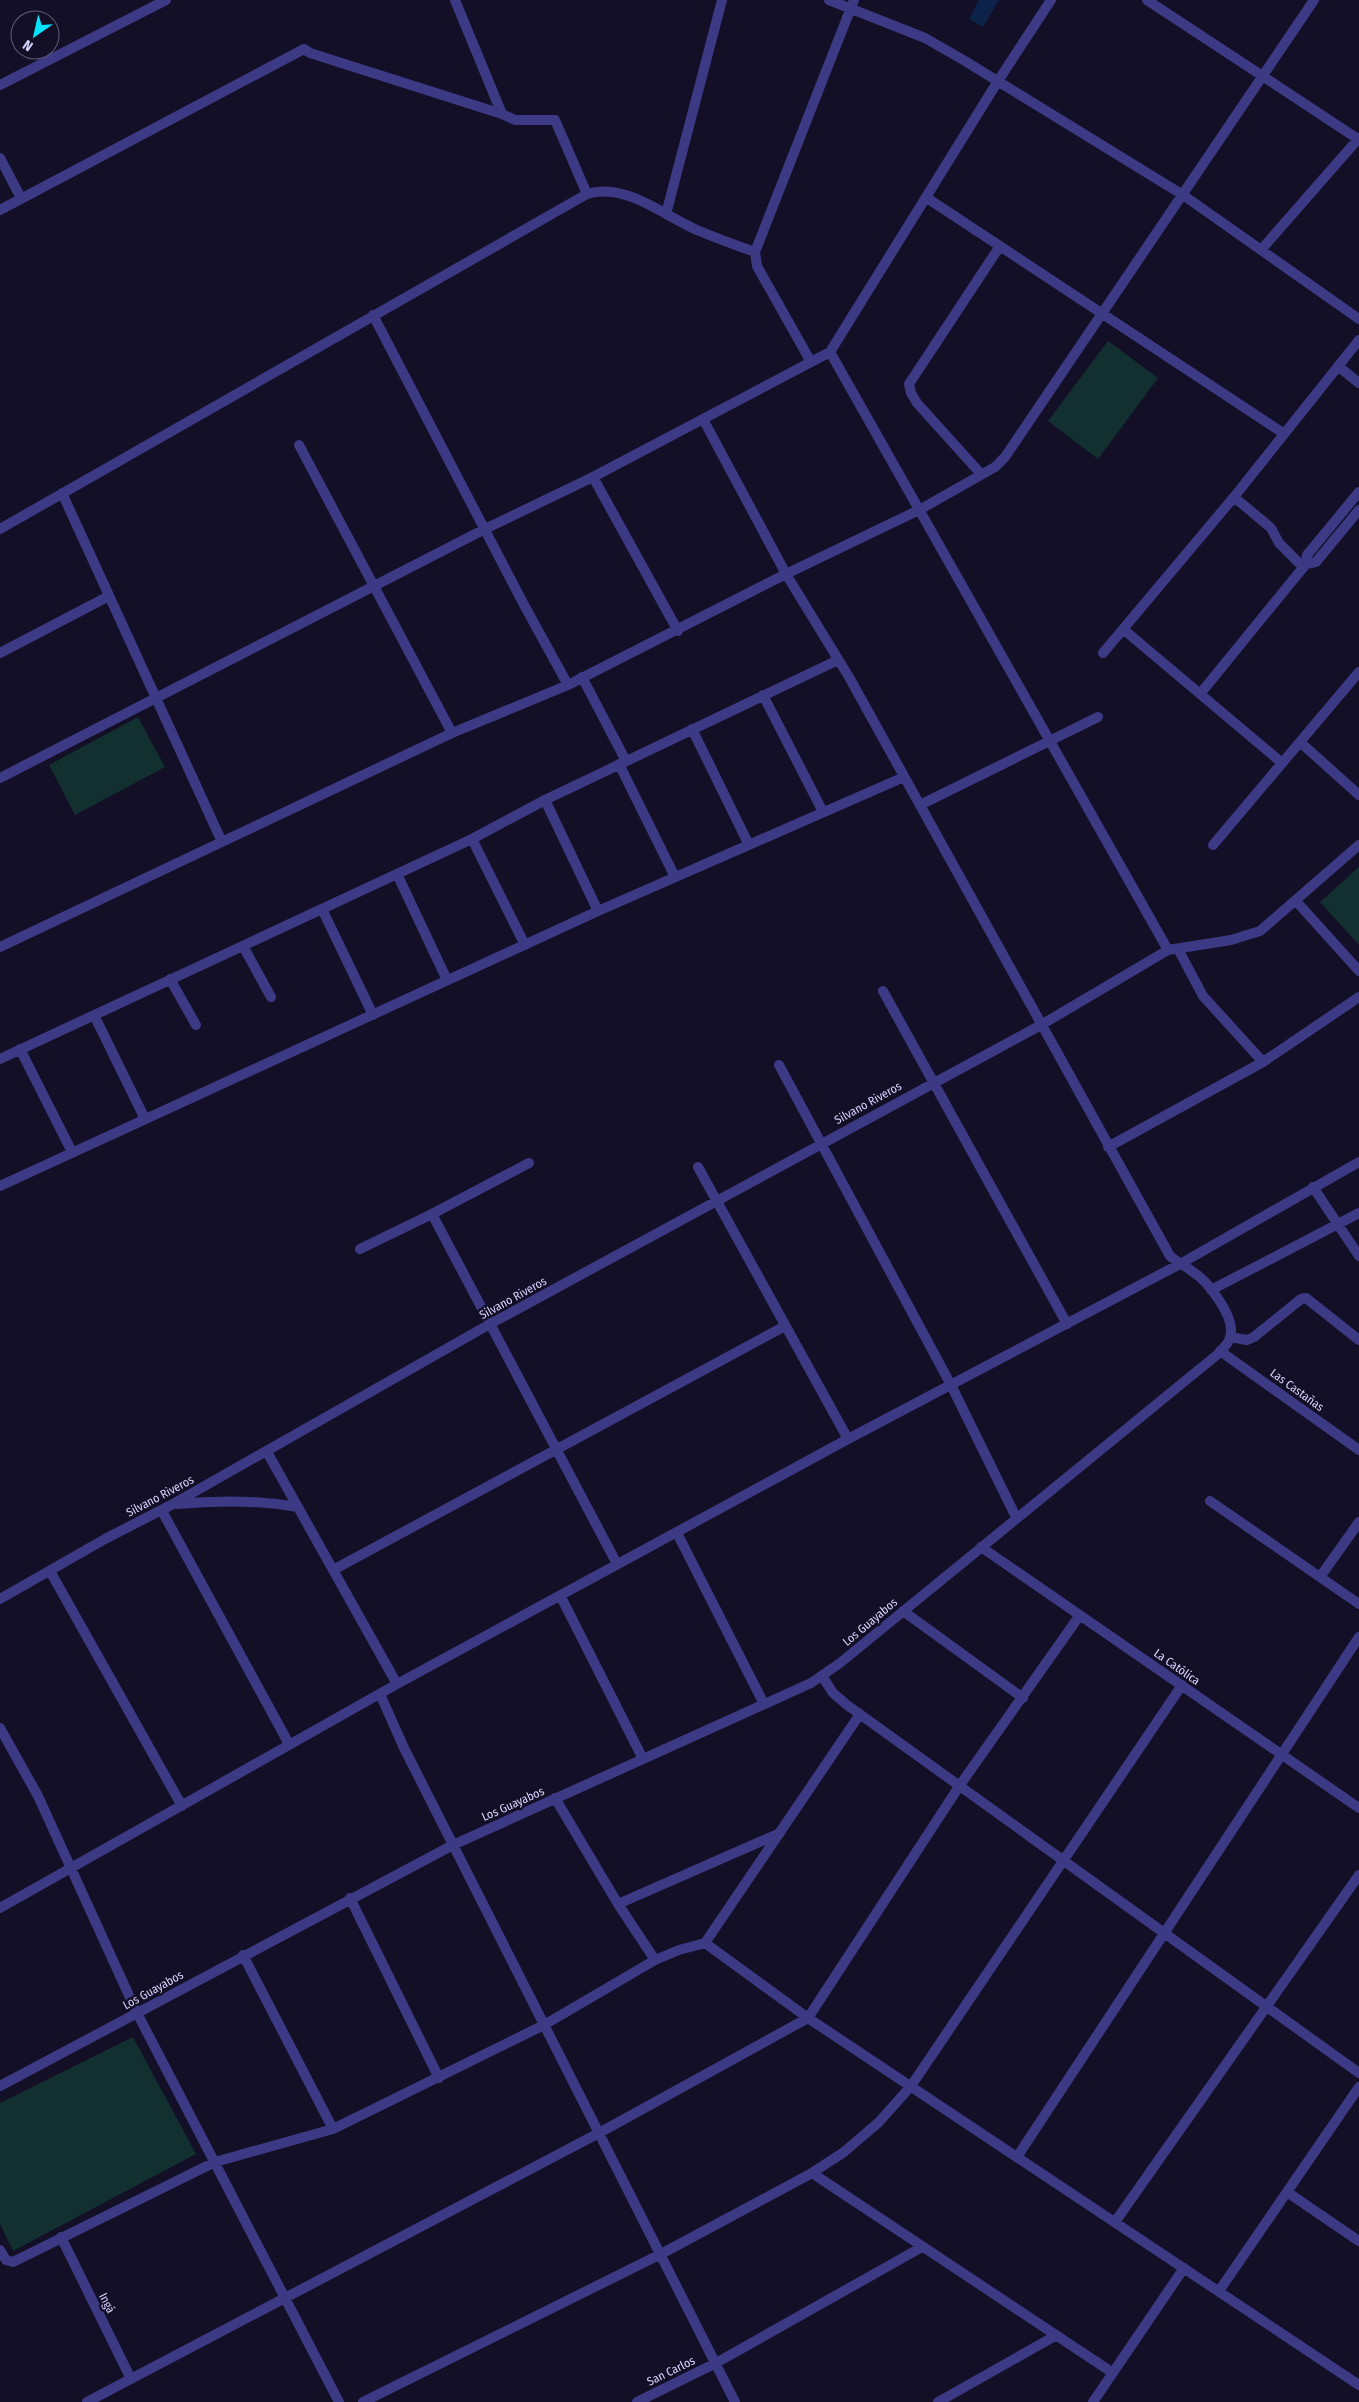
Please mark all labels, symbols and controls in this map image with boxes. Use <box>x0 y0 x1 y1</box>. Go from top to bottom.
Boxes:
north arrow <box>10 10 60 60</box>
text: N <box>20 36 36 55</box>
street label: Silvano Riveros <box>832 1079 904 1127</box>
street label: Silvano Riveros <box>477 1274 549 1322</box>
street label: Las Castañas <box>1267 1366 1327 1414</box>
street label: Silvano Riveros <box>124 1472 196 1520</box>
street label: Los Guayabos <box>840 1595 900 1649</box>
street label: La Católica <box>1151 1646 1203 1688</box>
street label: Los Guayabos <box>480 1784 546 1824</box>
street label: Los Guayabos <box>120 1968 186 2012</box>
street label: Ingá <box>96 2291 118 2316</box>
street label: San Carlos <box>645 2353 697 2389</box>

